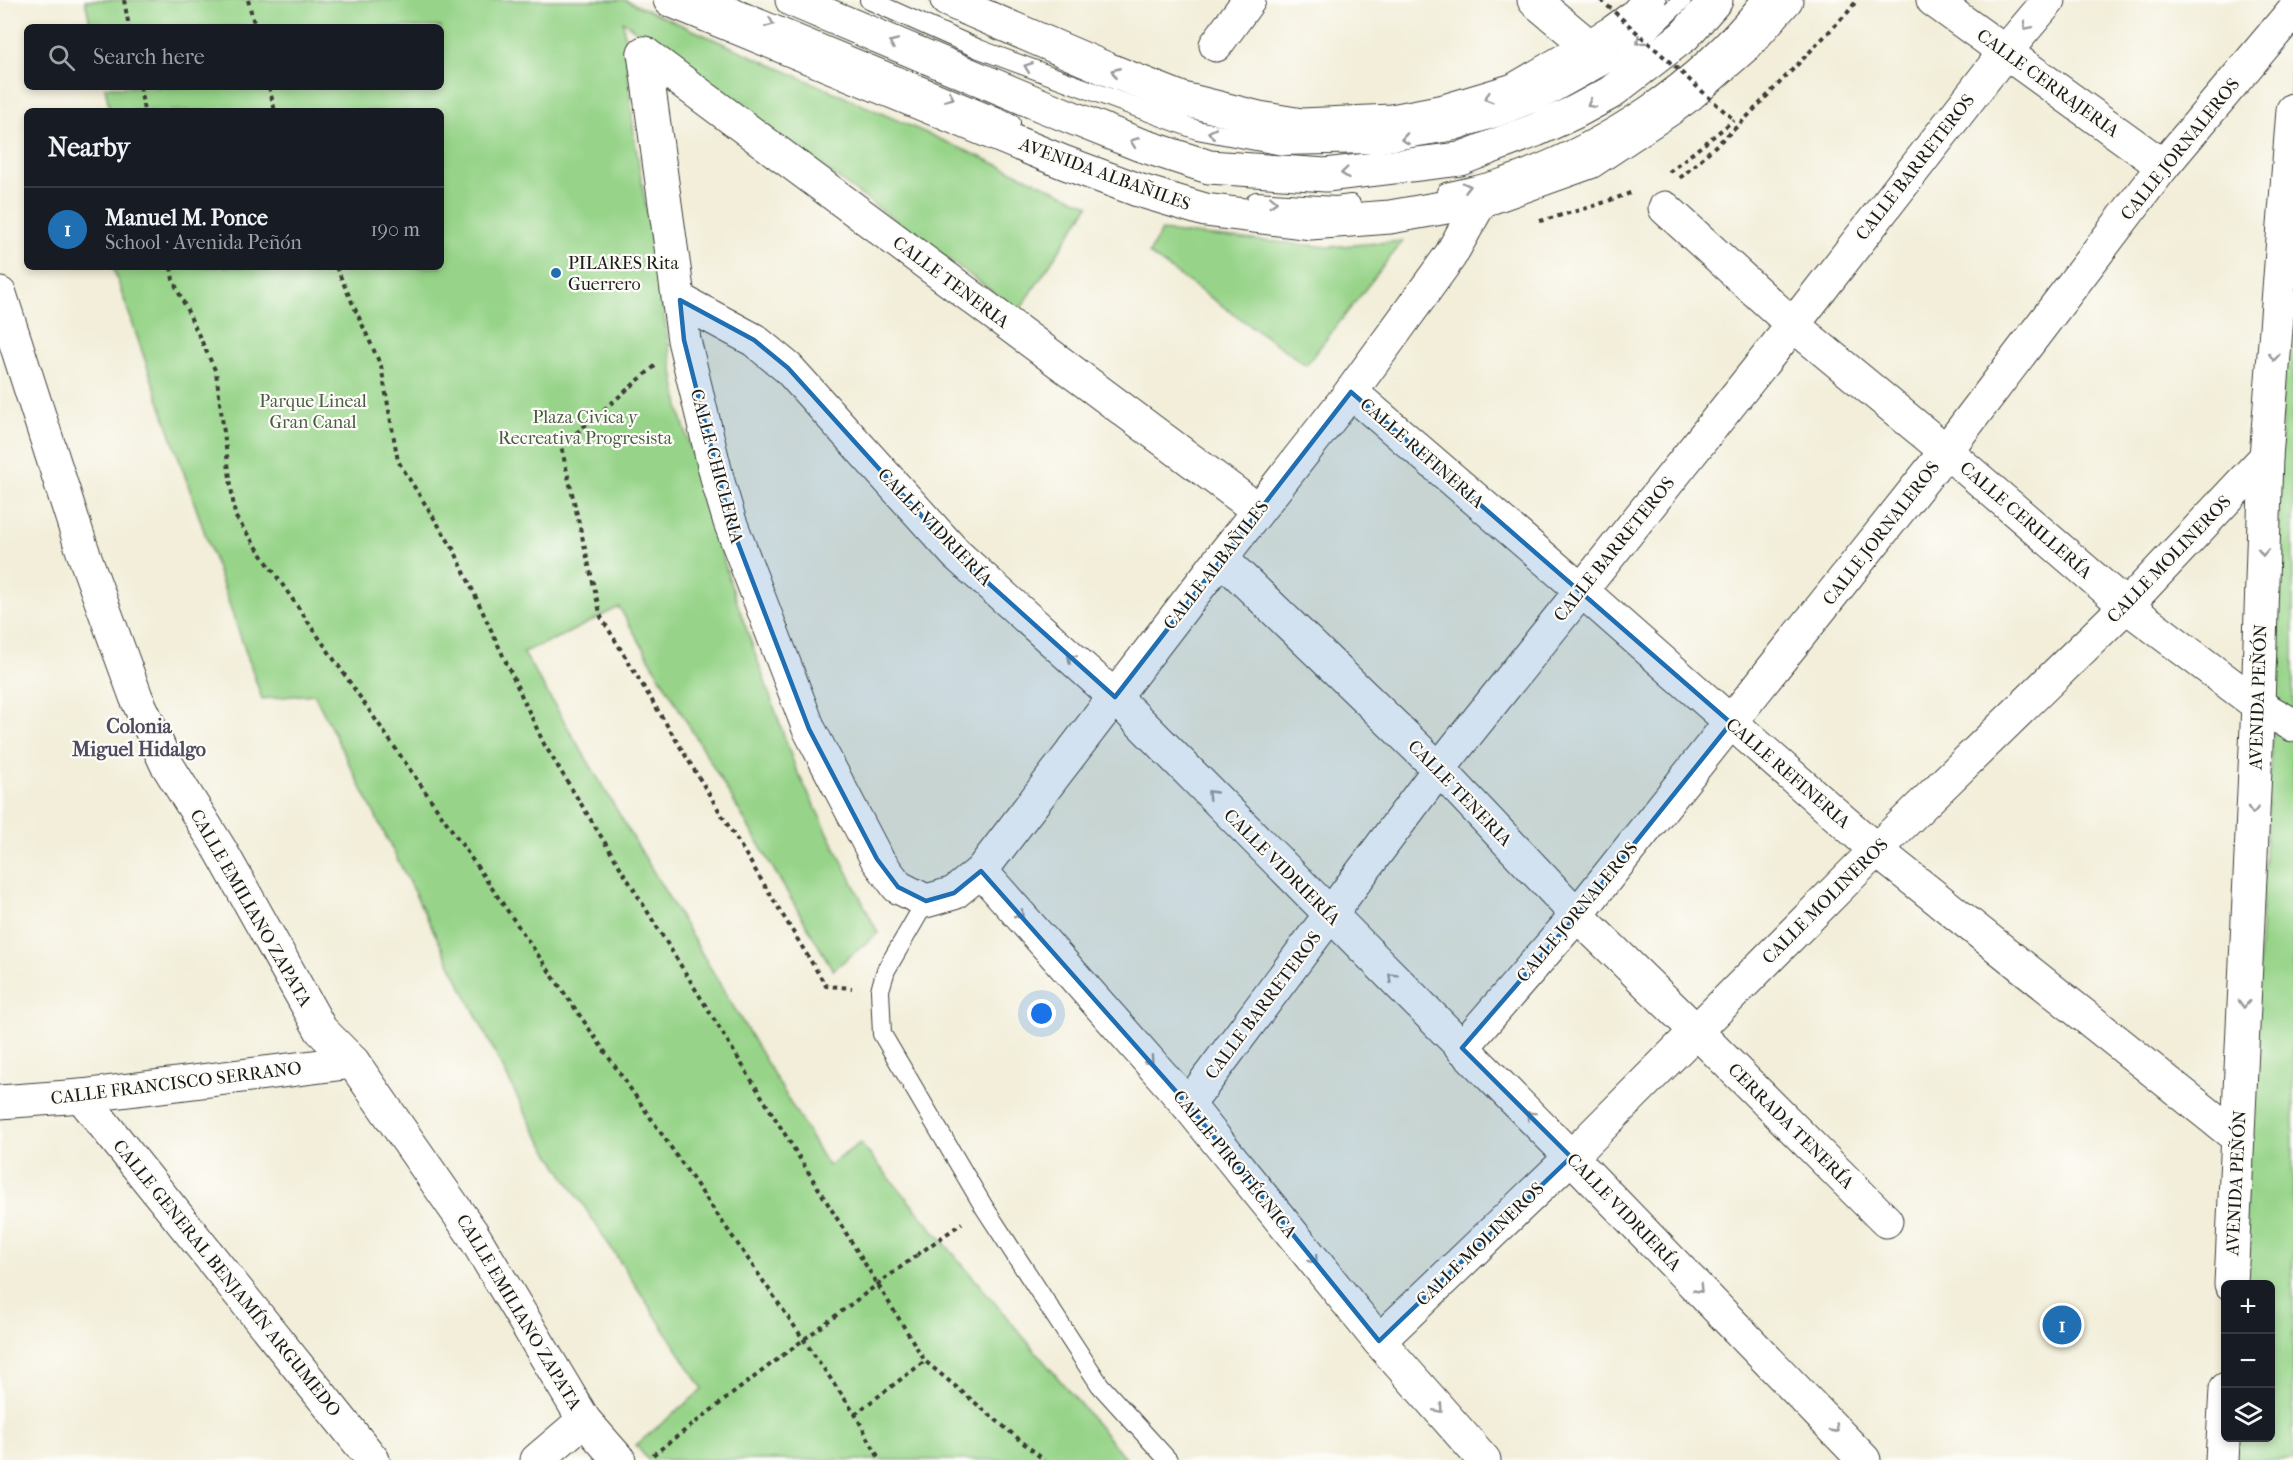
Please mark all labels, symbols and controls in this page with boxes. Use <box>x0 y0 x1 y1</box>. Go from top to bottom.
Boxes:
one-way arrow <box>764 16 775 28</box>
one-way arrow <box>2023 19 2034 30</box>
search box <box>24 24 444 90</box>
street label: CALLE CERRAJERIA <box>1973 25 2123 142</box>
one-way arrow <box>1636 33 1647 44</box>
one-way arrow <box>888 38 899 50</box>
icon: search <box>45 41 78 74</box>
text: Search here <box>93 44 205 70</box>
one-way arrow <box>1024 62 1035 74</box>
one-way arrow <box>1110 67 1121 79</box>
street label: CALLE JORNALEROS <box>2117 74 2244 225</box>
one-way arrow <box>944 90 955 102</box>
street label: CALLE BARRETEROS <box>1852 90 1979 245</box>
one-way arrow <box>1483 91 1494 103</box>
one-way arrow <box>1587 97 1597 108</box>
one-way arrow <box>1207 127 1217 140</box>
text: Nearby <box>48 132 130 163</box>
street label: AVENIDA ALBAÑILES <box>1015 132 1194 215</box>
one-way arrow <box>1400 132 1410 145</box>
one-way arrow <box>1129 136 1140 149</box>
one-way arrow <box>1341 166 1350 179</box>
one-way arrow <box>1461 181 1471 194</box>
one-way arrow <box>1269 196 1278 209</box>
text: Manuel M. Ponce <box>105 205 268 231</box>
text: 1 <box>64 218 71 241</box>
text: 190 m <box>370 218 420 241</box>
text: School · Avenida Peñón <box>105 231 302 254</box>
street label: CALLE TENERIA <box>889 232 1013 333</box>
place label: PILARES Rita Guerrero <box>568 253 679 295</box>
marker: PILARES Rita Guerrero <box>549 266 563 280</box>
one-way arrow <box>2268 353 2281 362</box>
street label: CALLE CHICLERIA <box>686 387 747 546</box>
park label: Parque Lineal Gran Canal <box>259 391 367 433</box>
street label: CALLE REFINERIA <box>1355 394 1488 513</box>
park label: Plaza Civica y Recreativa Progresista <box>498 407 673 449</box>
street label: CALLE JORNALEROS <box>1819 457 1944 609</box>
street label: CALLE CERILLERÍA <box>1955 457 2097 584</box>
street label: CALLE VIDRIERÍA <box>873 463 997 591</box>
street label: CALLE BARRETEROS <box>1550 473 1679 626</box>
street label: CALLE MOLINEROS <box>2103 491 2236 627</box>
street label: CALLE ALBAÑILES <box>1159 496 1273 634</box>
one-way arrow <box>2257 547 2269 556</box>
street label: AVENIDA PEÑÓN <box>2243 623 2272 771</box>
one-way arrow <box>1067 654 1078 665</box>
street label: CALLE REFINERIA <box>1721 714 1854 833</box>
district label: Colonia Miguel Hidalgo <box>71 715 206 761</box>
street label: CALLE TENERIA <box>1404 736 1516 851</box>
one-way arrow <box>1207 790 1218 801</box>
street label: CALLE VIDRIERÍA <box>1219 804 1345 930</box>
one-way arrow <box>2247 805 2259 814</box>
street label: CALLE EMILIANO ZAPATA <box>185 806 316 1011</box>
street label: CALLE MOLINEROS <box>1758 834 1893 969</box>
street label: CALLE JORNALEROS <box>1512 838 1642 987</box>
one-way arrow <box>1013 908 1024 919</box>
street label: CALLE BARRETEROS <box>1201 927 1326 1083</box>
one-way arrow <box>1388 974 1399 985</box>
your location <box>1027 999 1056 1028</box>
one-way arrow <box>2238 1000 2251 1009</box>
one-way arrow <box>1143 1054 1154 1065</box>
street label: CALLE FRANCISCO SERRANO <box>49 1058 303 1109</box>
street label: CERRADA TENERÍA <box>1723 1058 1859 1194</box>
street label: CALLE PIROTÉCNICA <box>1168 1085 1302 1243</box>
street label: AVENIDA PEÑÓN <box>2220 1109 2251 1257</box>
one-way arrow <box>1526 1112 1537 1123</box>
street label: CALLE GENERAL BENJAMÍN ARGUMEDO <box>108 1135 346 1421</box>
street label: CALLE VIDRIERÍA <box>1562 1148 1686 1276</box>
street label: CALLE MOLINEROS <box>1412 1178 1548 1311</box>
street label: CALLE EMILIANO ZAPATA <box>452 1211 586 1414</box>
one-way arrow <box>1306 1253 1317 1264</box>
map controls <box>2221 1280 2275 1442</box>
button: + <box>2221 1280 2275 1334</box>
one-way arrow <box>1692 1282 1703 1293</box>
pin: 1 <box>2042 1302 2082 1348</box>
button: − <box>2221 1334 2275 1388</box>
button: layers <box>2221 1388 2275 1442</box>
one-way arrow <box>1432 1402 1443 1413</box>
one-way arrow <box>1828 1423 1839 1433</box>

